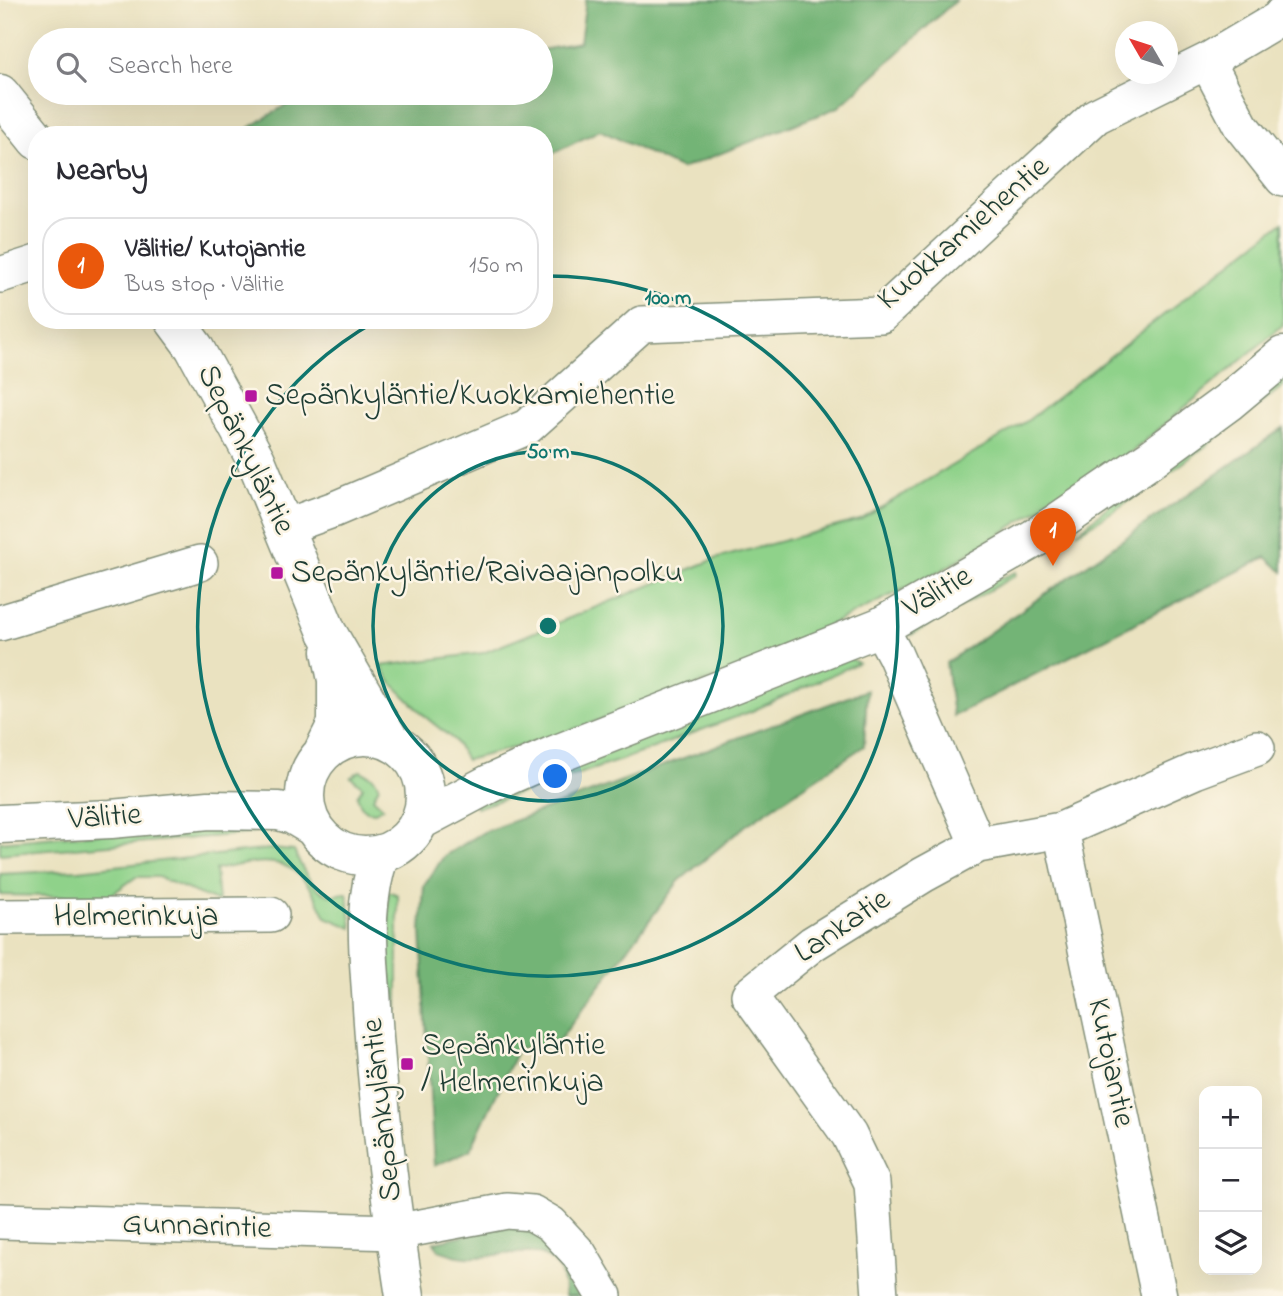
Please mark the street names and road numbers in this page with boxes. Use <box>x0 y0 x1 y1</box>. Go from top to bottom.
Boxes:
street label: Kuokkamiehentie <box>867 145 1061 323</box>
street label: Sepänkyläntie <box>183 357 307 544</box>
street label: Välitie <box>894 554 982 632</box>
street label: Välitie <box>66 792 144 844</box>
street label: Lankatie <box>785 877 901 976</box>
street label: Helmerinkuja <box>54 894 218 941</box>
street label: Kutojantie <box>1073 994 1147 1132</box>
street label: Sepänkyläntie <box>350 1015 416 1204</box>
street label: Gunnarintie <box>122 1201 273 1253</box>

